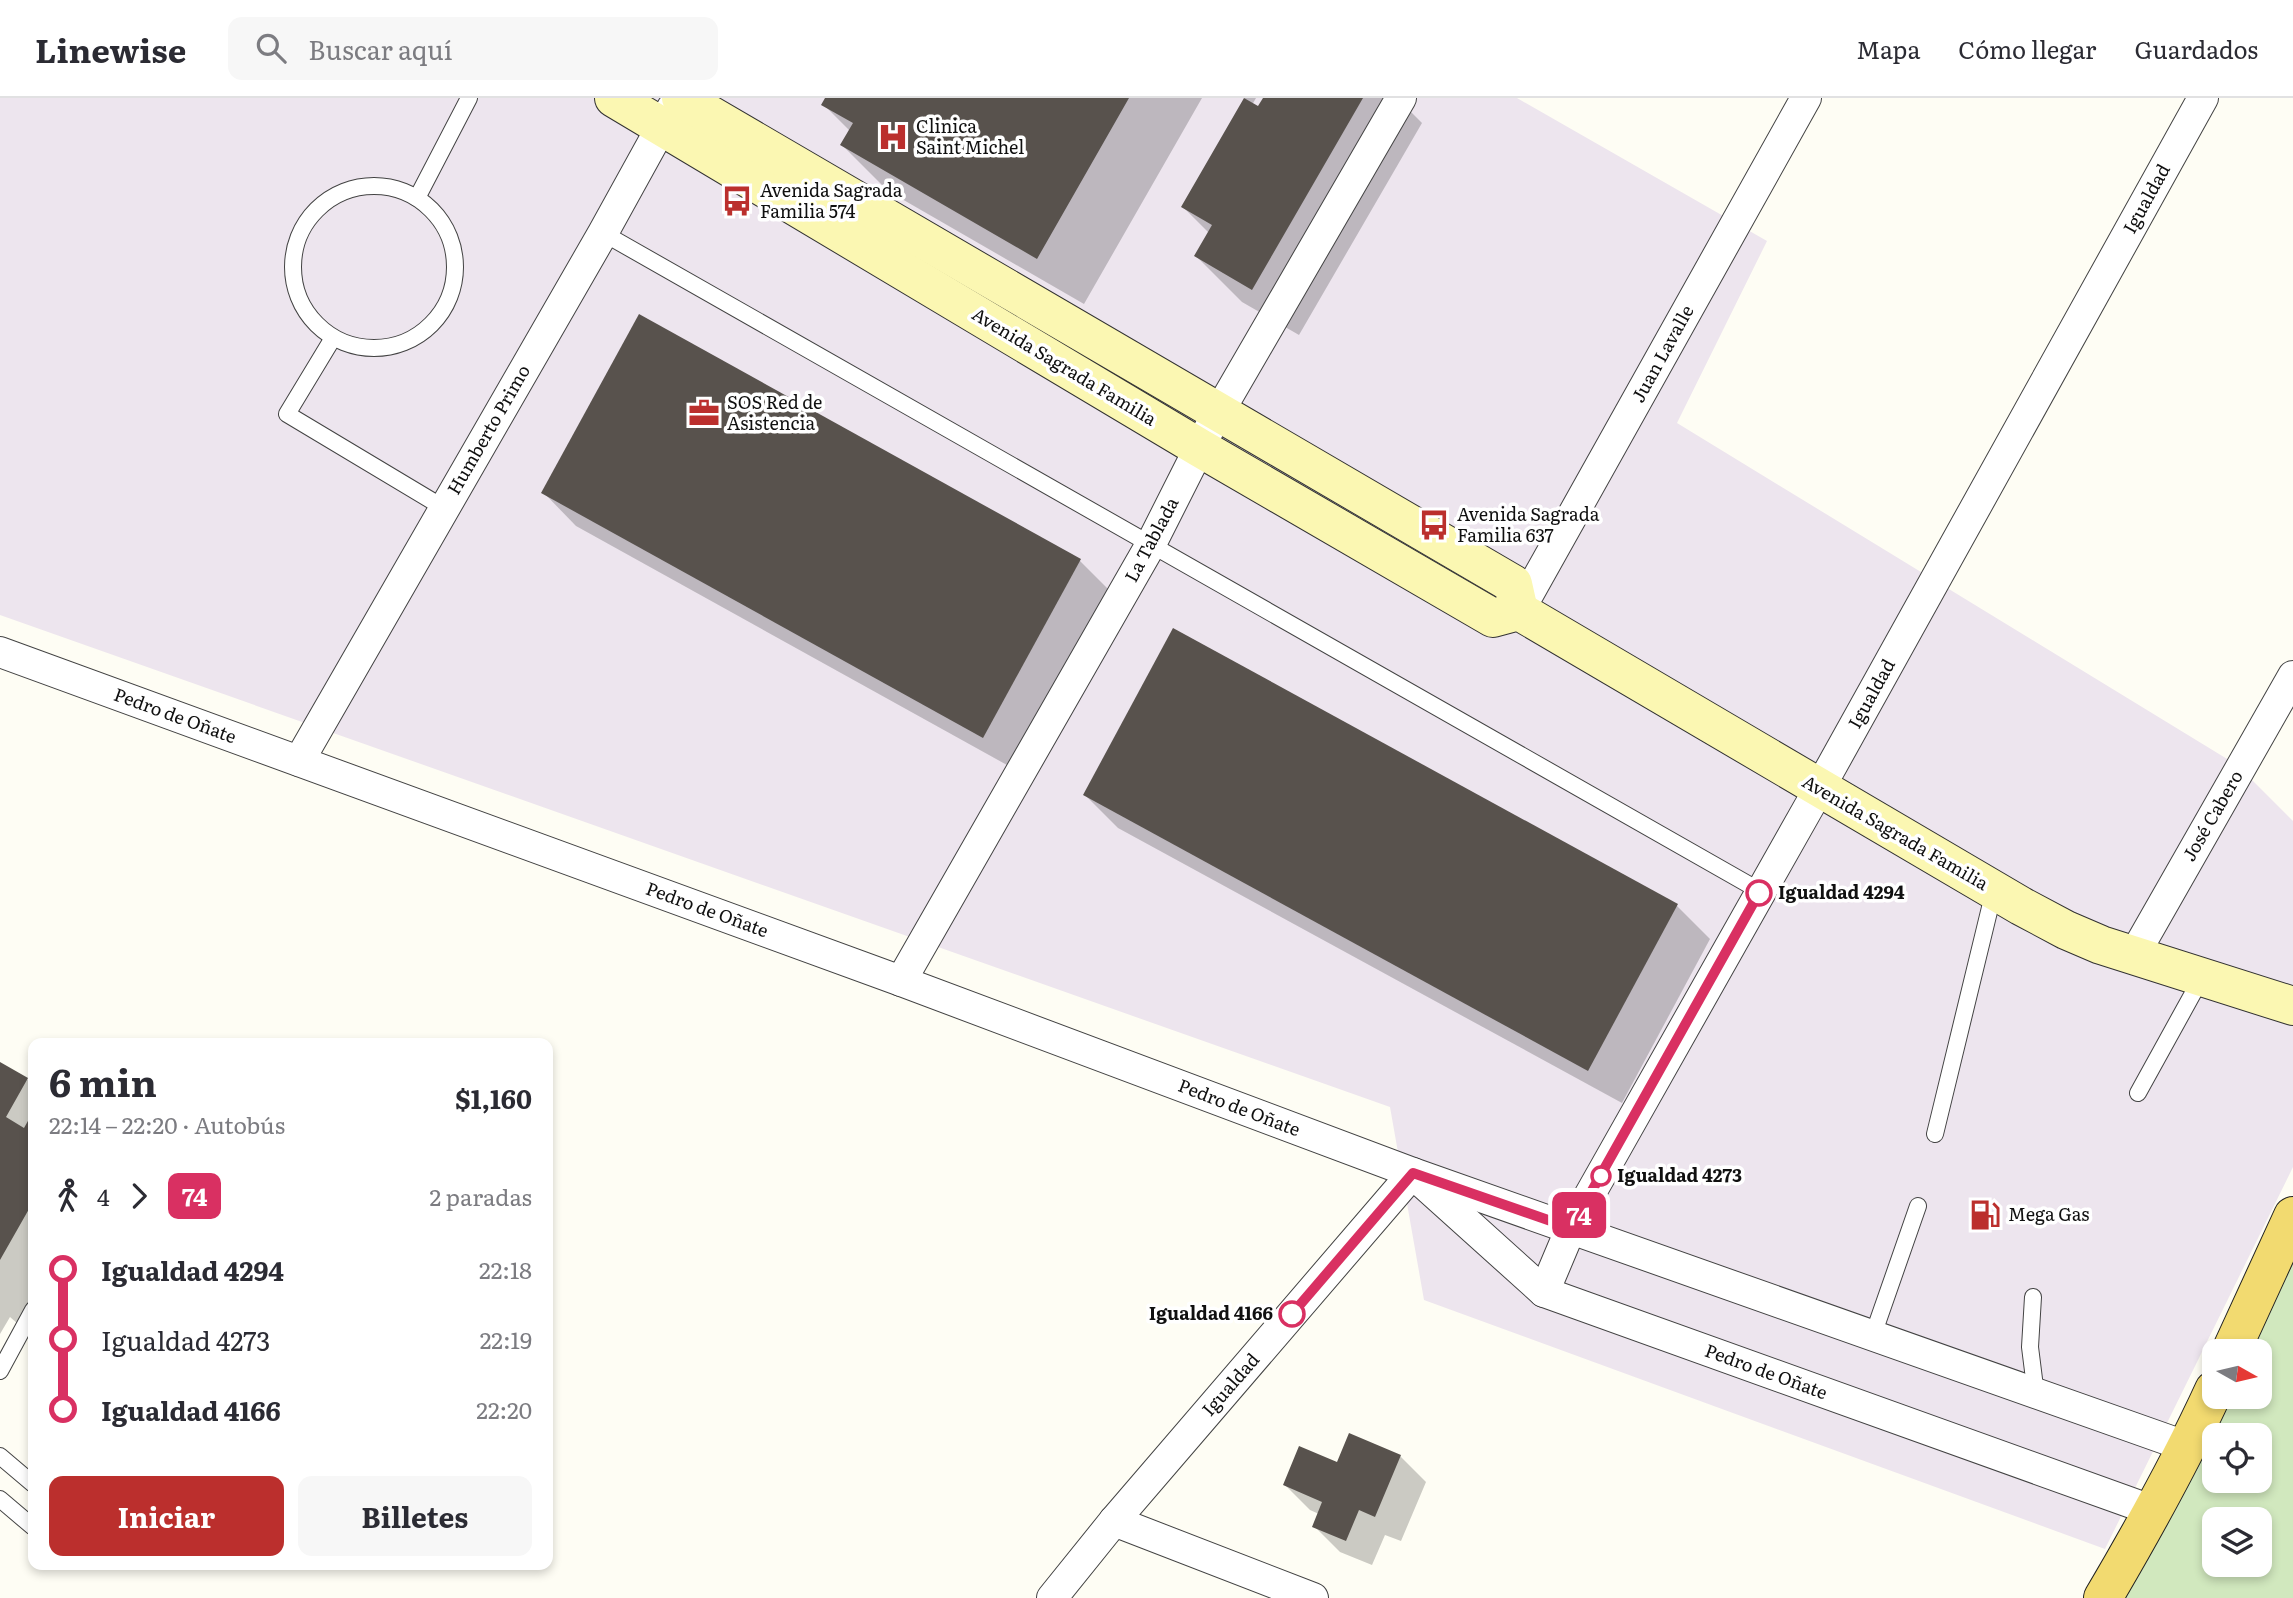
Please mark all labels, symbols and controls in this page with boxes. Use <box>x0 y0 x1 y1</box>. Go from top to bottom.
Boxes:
search box <box>228 17 718 80</box>
text: Linewise <box>35 24 186 73</box>
icon: search <box>252 29 290 67</box>
text: Buscar aquí <box>308 29 452 68</box>
text: Mapa <box>1856 31 1920 66</box>
text: Cómo llegar <box>1958 31 2096 66</box>
text: Guardados <box>2134 31 2258 66</box>
place label: Clinica Saint Michel <box>916 112 1024 160</box>
hospital icon: Clinica Saint Michel <box>876 120 910 154</box>
street label: Igualdad <box>2115 158 2176 238</box>
place label: Avenida Sagrada Familia 574 <box>760 176 903 224</box>
bus stop icon: Avenida Sagrada Familia 574 <box>720 184 754 218</box>
street label: Avenida Sagrada Familia <box>967 300 1162 432</box>
street label: Juan Lavalle <box>1624 300 1700 407</box>
street label: Humberto Primo <box>439 359 536 499</box>
place label: SOS Red de Asistencia <box>727 388 822 436</box>
office icon: SOS Red de Asistencia <box>687 396 721 430</box>
street label: La Tablada <box>1117 492 1185 587</box>
place label: Avenida Sagrada Familia 637 <box>1457 500 1600 548</box>
bus stop icon: Avenida Sagrada Familia 637 <box>1417 508 1451 542</box>
street label: Igualdad <box>1840 653 1901 733</box>
street label: Pedro de Oñate <box>110 680 241 749</box>
street label: José Cabero <box>2175 765 2249 866</box>
street label: Avenida Sagrada Familia <box>1798 767 1994 896</box>
street label: Pedro de Oñate <box>642 874 773 943</box>
place label: Igualdad 4294 <box>1778 878 1905 905</box>
marker: Igualdad 4294 <box>1746 880 1772 906</box>
text: 6 min <box>49 1052 157 1109</box>
street label: Pedro de Oñate <box>1175 1071 1304 1142</box>
text: $1,160 <box>455 1078 532 1117</box>
text: 22:14 – 22:20 · Autobús <box>49 1107 285 1141</box>
place label: Igualdad 4273 <box>1617 1161 1742 1188</box>
marker: Igualdad 4273 <box>1591 1166 1611 1186</box>
icon: walk <box>49 1177 87 1215</box>
icon: forward <box>120 1177 158 1215</box>
text: 74 <box>182 1178 207 1213</box>
text: 4 <box>97 1179 110 1213</box>
text: 2 paradas <box>430 1179 532 1213</box>
line badge: 74 <box>1548 1192 1610 1238</box>
text: 74 <box>1566 1197 1592 1232</box>
fuel station icon: Mega Gas <box>1968 1198 2002 1232</box>
place label: Mega Gas <box>2008 1200 2089 1227</box>
text: Igualdad 4294 <box>101 1250 284 1289</box>
text: 22:18 <box>479 1252 532 1286</box>
place label: Igualdad 4166 <box>1149 1299 1273 1326</box>
marker: Igualdad 4166 <box>1279 1301 1305 1327</box>
text: Igualdad 4273 <box>101 1320 270 1359</box>
text: 22:19 <box>480 1322 532 1356</box>
street label: Pedro de Oñate <box>1701 1336 1832 1405</box>
north arrow <box>2202 1339 2272 1409</box>
map controls <box>2202 1339 2272 1577</box>
street label: Igualdad <box>1195 1346 1265 1422</box>
text: Igualdad 4166 <box>101 1390 281 1429</box>
text: 22:20 <box>476 1392 532 1426</box>
button: locate <box>2202 1423 2272 1493</box>
button: Iniciar <box>49 1476 284 1556</box>
button: Billetes <box>298 1476 532 1556</box>
button: layers <box>2202 1507 2272 1577</box>

